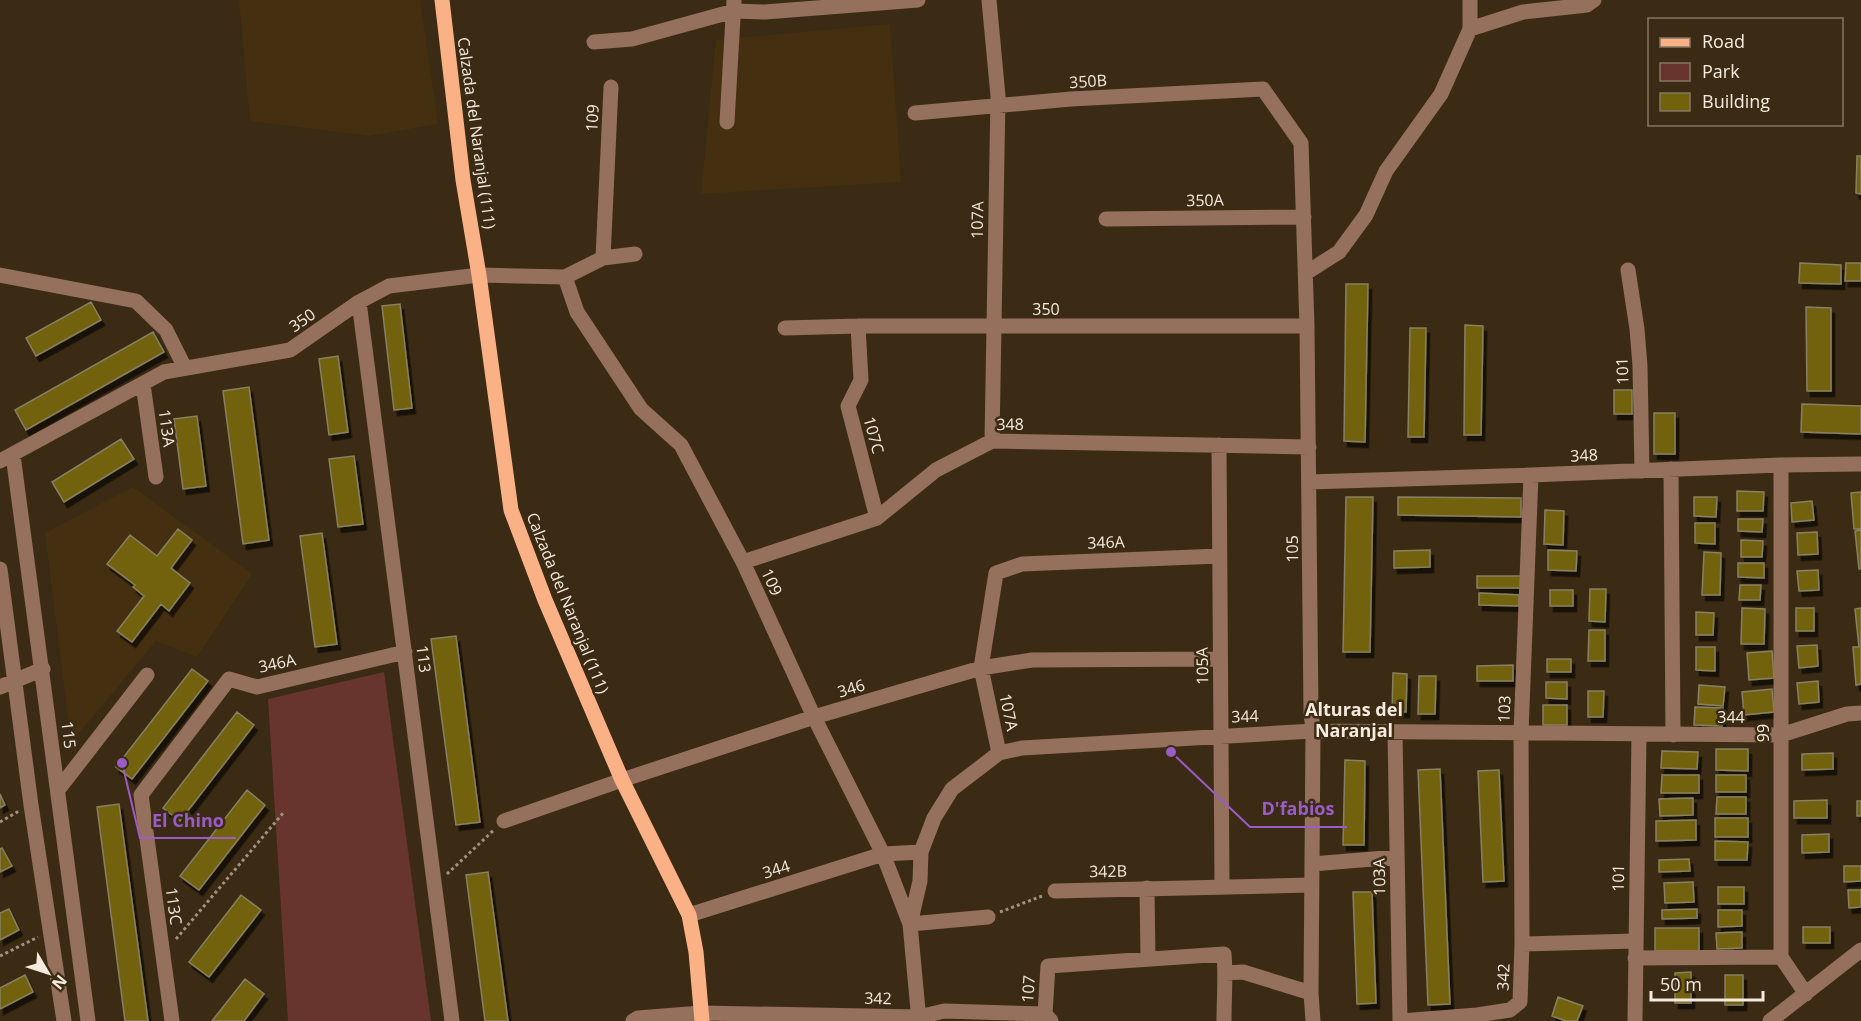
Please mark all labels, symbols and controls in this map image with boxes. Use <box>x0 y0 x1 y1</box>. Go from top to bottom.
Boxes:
legend <box>1648 18 1843 126</box>
text: Road <box>1702 29 1745 53</box>
street label: Calzada del Naranjal (111) <box>453 36 501 231</box>
text: Park <box>1702 59 1740 83</box>
street label: 350B <box>1068 69 1108 93</box>
text: Building <box>1702 89 1770 113</box>
street label: 109 <box>580 104 604 132</box>
street label: 350A <box>1186 189 1225 211</box>
street label: 107A <box>966 200 988 239</box>
street label: 350 <box>1032 298 1060 320</box>
street label: 350 <box>284 303 320 337</box>
street label: 101 <box>1611 357 1633 385</box>
street label: 113A <box>153 408 181 449</box>
street label: 348 <box>996 413 1024 435</box>
street label: 107C <box>859 414 889 456</box>
street label: 348 <box>1570 443 1598 467</box>
street label: Calzada del Naranjal (111) <box>522 509 615 697</box>
street label: 346A <box>1087 530 1126 554</box>
street label: 105 <box>1281 535 1303 563</box>
street label: 109 <box>756 565 788 599</box>
street label: 113 <box>411 644 437 674</box>
street label: 105A <box>1191 646 1213 685</box>
street label: 346A <box>256 648 299 678</box>
street label: 346 <box>835 673 867 703</box>
street label: 107A <box>994 691 1024 734</box>
street label: 103 <box>1493 695 1515 723</box>
district label: Alturas del Naranjal <box>1305 697 1403 742</box>
street label: 344 <box>1231 705 1259 727</box>
street label: 344 <box>1717 706 1745 728</box>
street label: 115 <box>56 720 82 750</box>
street label: 99 <box>1752 724 1774 742</box>
callout: D'fabios <box>1250 791 1347 827</box>
text: D'fabios <box>1262 796 1335 820</box>
callout: El Chino <box>140 802 236 838</box>
text: El Chino <box>152 808 224 832</box>
street label: 344 <box>760 854 792 884</box>
street label: 103A <box>1368 857 1390 896</box>
street label: 342B <box>1089 860 1127 882</box>
street label: 101 <box>1607 864 1629 892</box>
street label: 113C <box>160 886 188 926</box>
north arrow <box>18 943 78 1003</box>
street label: 342 <box>1492 963 1514 991</box>
scale bar <box>1651 964 1764 1002</box>
text: N <box>47 970 72 994</box>
text: 50 m <box>1660 972 1702 996</box>
street label: 107 <box>1016 975 1040 1003</box>
street label: 342 <box>864 987 892 1009</box>

